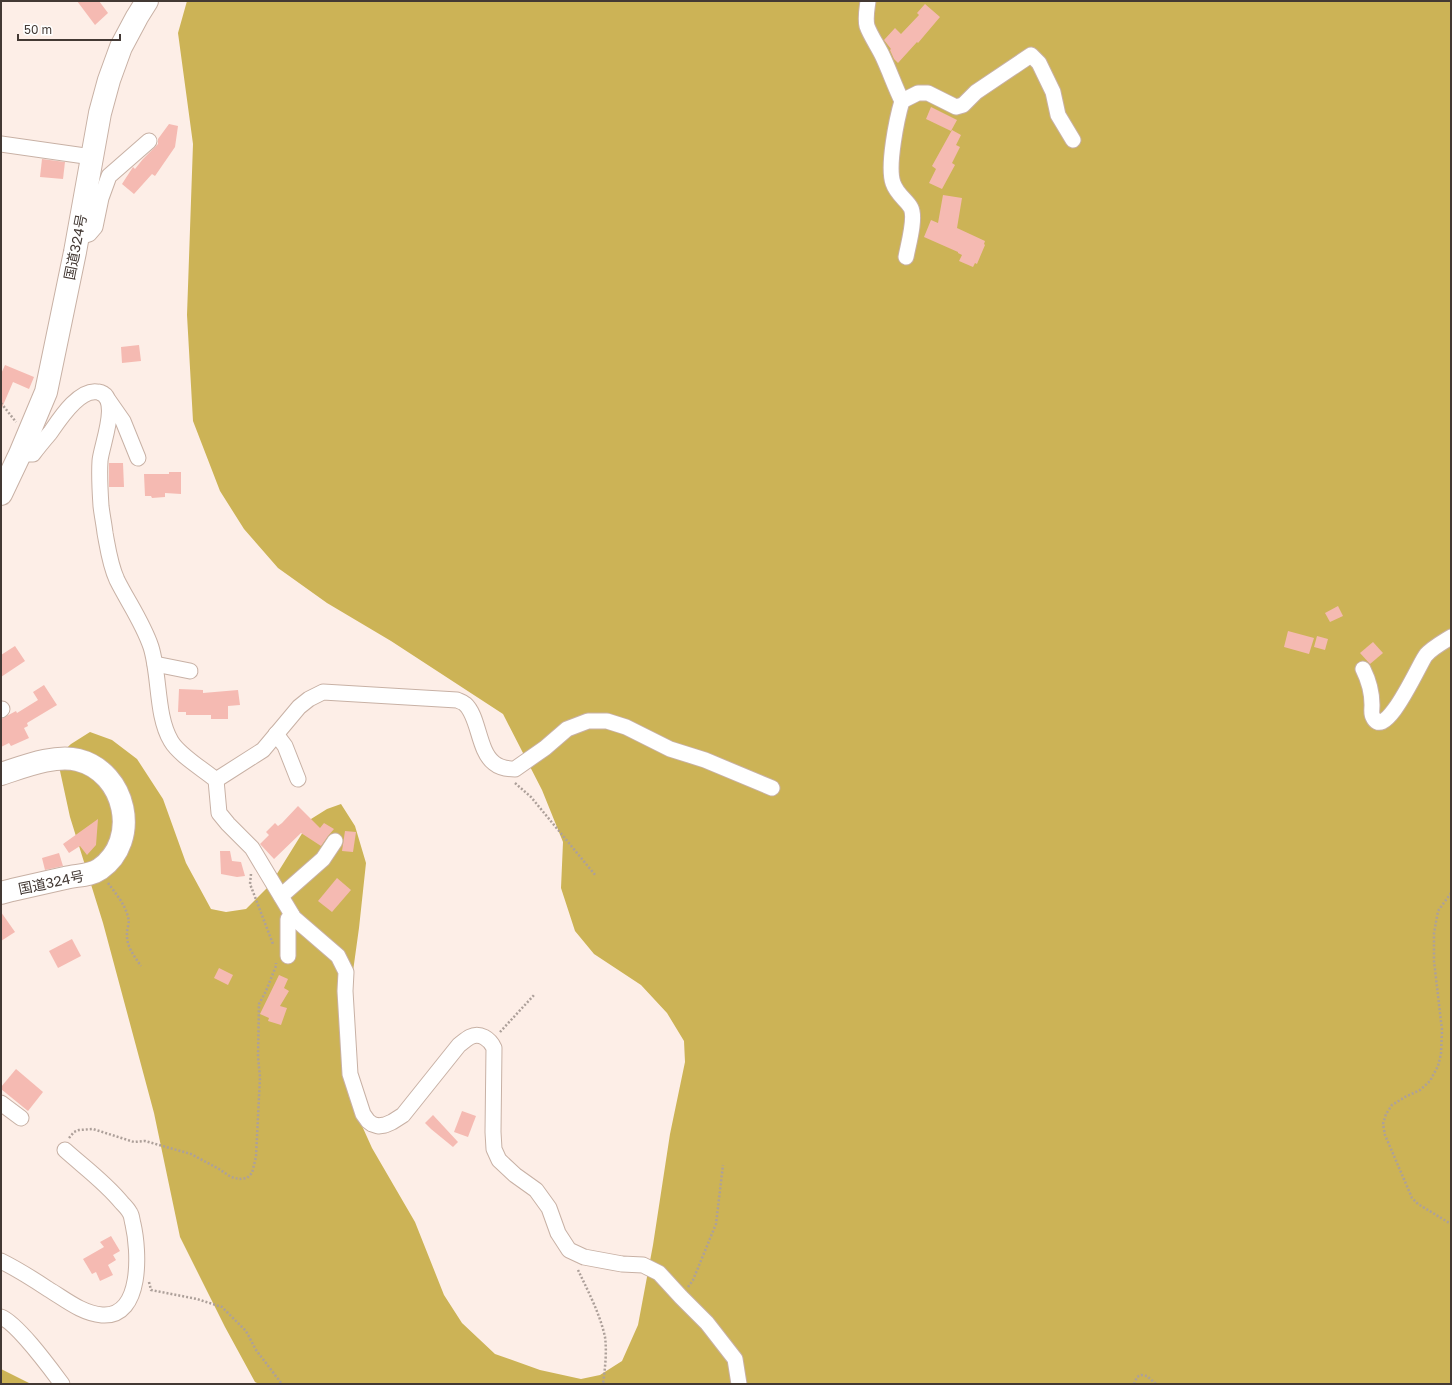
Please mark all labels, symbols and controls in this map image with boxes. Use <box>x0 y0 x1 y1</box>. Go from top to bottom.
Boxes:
scale bar <box>18 16 120 42</box>
text: 50 m <box>24 22 52 37</box>
street label: 国道324号 <box>60 213 90 281</box>
street label: 国道324号 <box>17 867 85 897</box>

